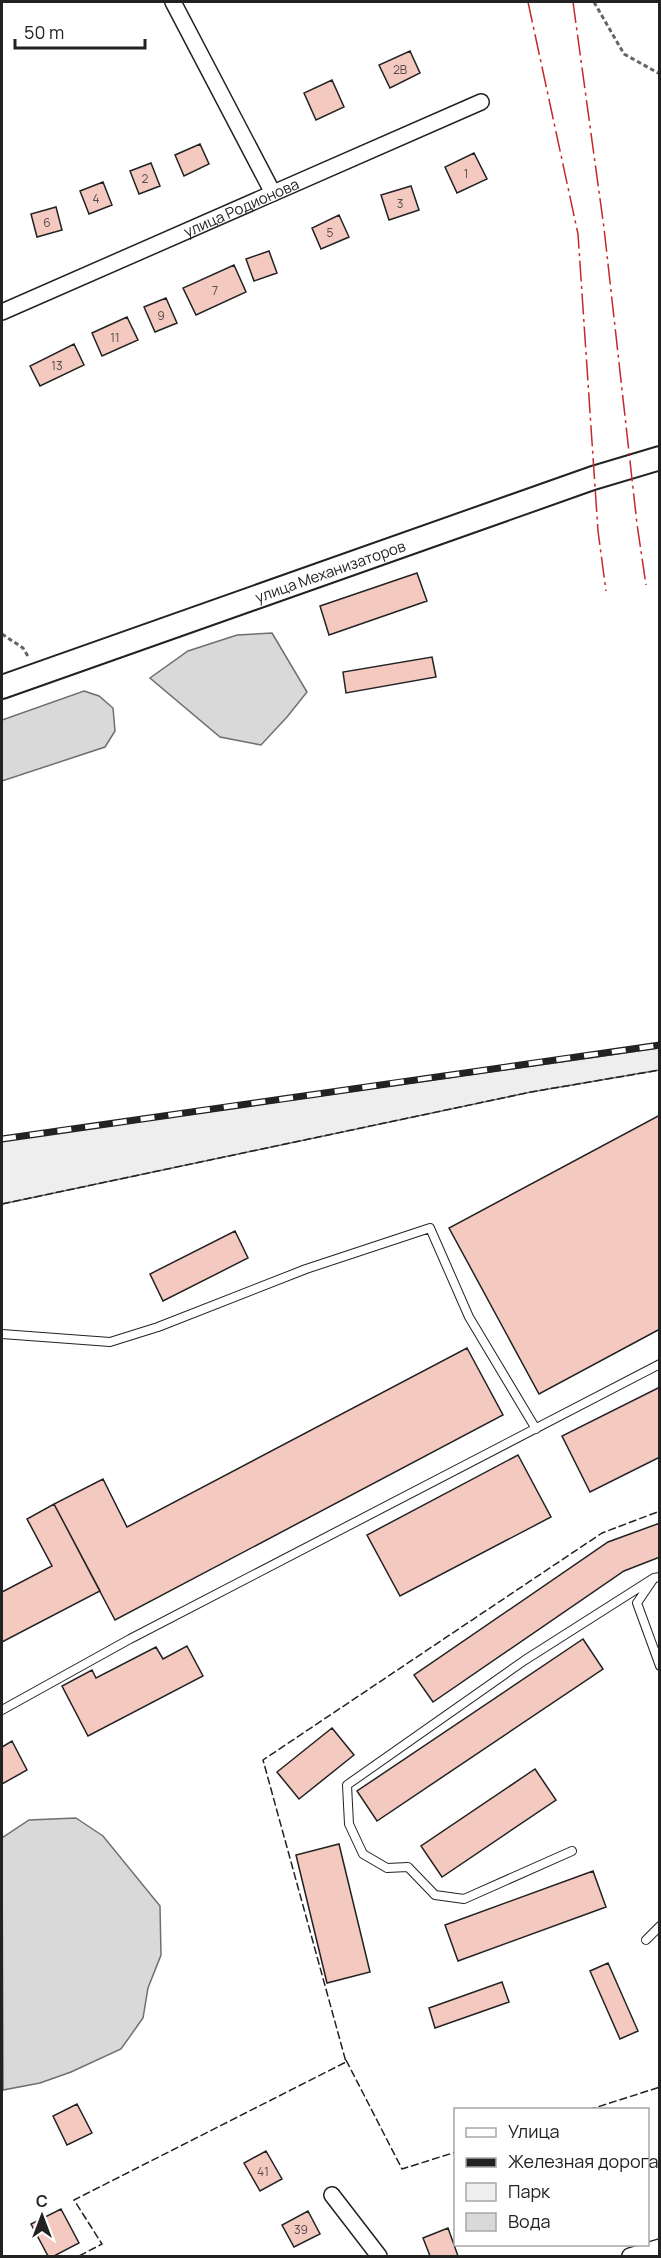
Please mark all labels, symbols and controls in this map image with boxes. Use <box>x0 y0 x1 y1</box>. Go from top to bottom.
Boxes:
scale bar <box>15 12 146 50</box>
text: 50 m <box>24 20 64 44</box>
house number: 2В <box>393 61 407 78</box>
house number: 1 <box>464 165 468 182</box>
house number: 2 <box>142 170 149 187</box>
street label: улица Родионова <box>180 173 302 242</box>
house number: 4 <box>92 190 100 207</box>
house number: 3 <box>397 195 403 212</box>
house number: 6 <box>43 214 51 231</box>
house number: 5 <box>327 224 334 241</box>
house number: 7 <box>212 282 218 299</box>
house number: 9 <box>157 307 165 324</box>
house number: 11 <box>110 329 120 346</box>
house number: 13 <box>51 357 63 374</box>
street label: улица Механизаторов <box>252 535 408 607</box>
legend <box>454 2108 649 2246</box>
text: Улица <box>508 2119 560 2143</box>
text: Железная дорога <box>508 2149 659 2173</box>
house number: 41 <box>257 2163 269 2180</box>
text: Парк <box>508 2179 551 2203</box>
north arrow <box>12 2186 72 2246</box>
text: С <box>36 2190 48 2212</box>
text: Вода <box>508 2209 550 2233</box>
house number: 39 <box>294 2221 308 2238</box>

